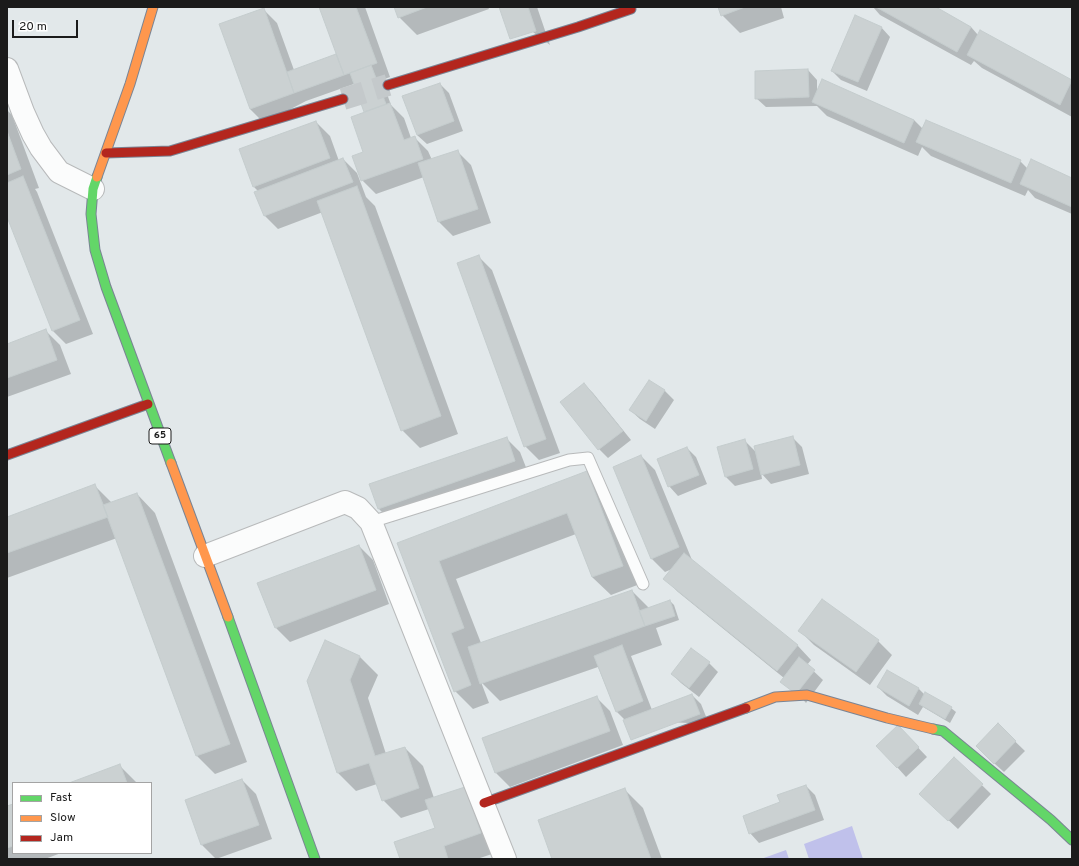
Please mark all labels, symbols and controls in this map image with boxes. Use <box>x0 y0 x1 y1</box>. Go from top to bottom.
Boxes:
scale bar <box>14 12 80 38</box>
text: 20 m <box>19 19 47 35</box>
road number: 65 <box>149 428 171 444</box>
legend <box>12 782 152 854</box>
text: Fast <box>50 790 72 806</box>
text: Slow <box>50 810 76 826</box>
text: Jam <box>50 830 73 846</box>

